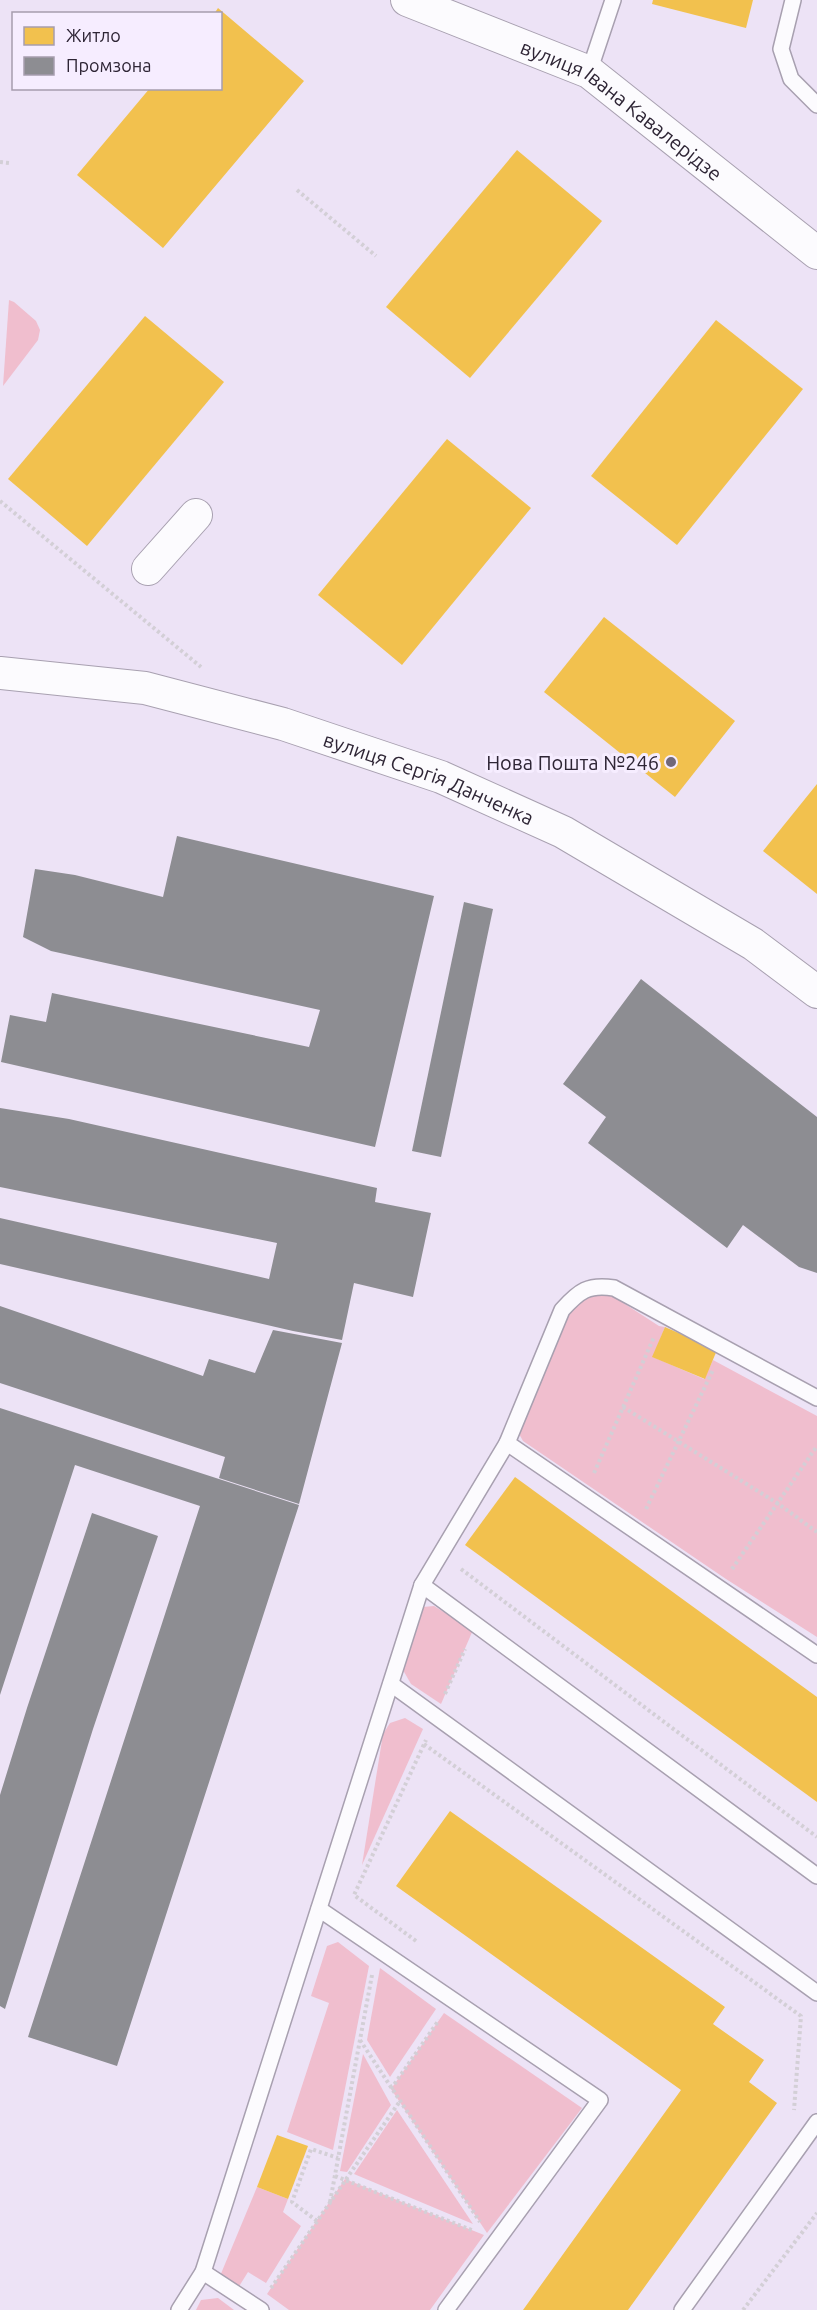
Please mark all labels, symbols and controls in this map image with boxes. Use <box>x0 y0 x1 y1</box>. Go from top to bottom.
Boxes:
legend <box>12 12 222 90</box>
text: Житло <box>66 25 121 45</box>
street label: вулиця Івана Кавалерідзе <box>517 35 727 185</box>
text: Промзона <box>66 55 151 75</box>
street label: вулиця Сергія Данченка <box>321 727 538 829</box>
place label: Нова Пошта №246 <box>486 751 659 774</box>
marker: Нова Пошта №246 <box>664 755 678 769</box>

